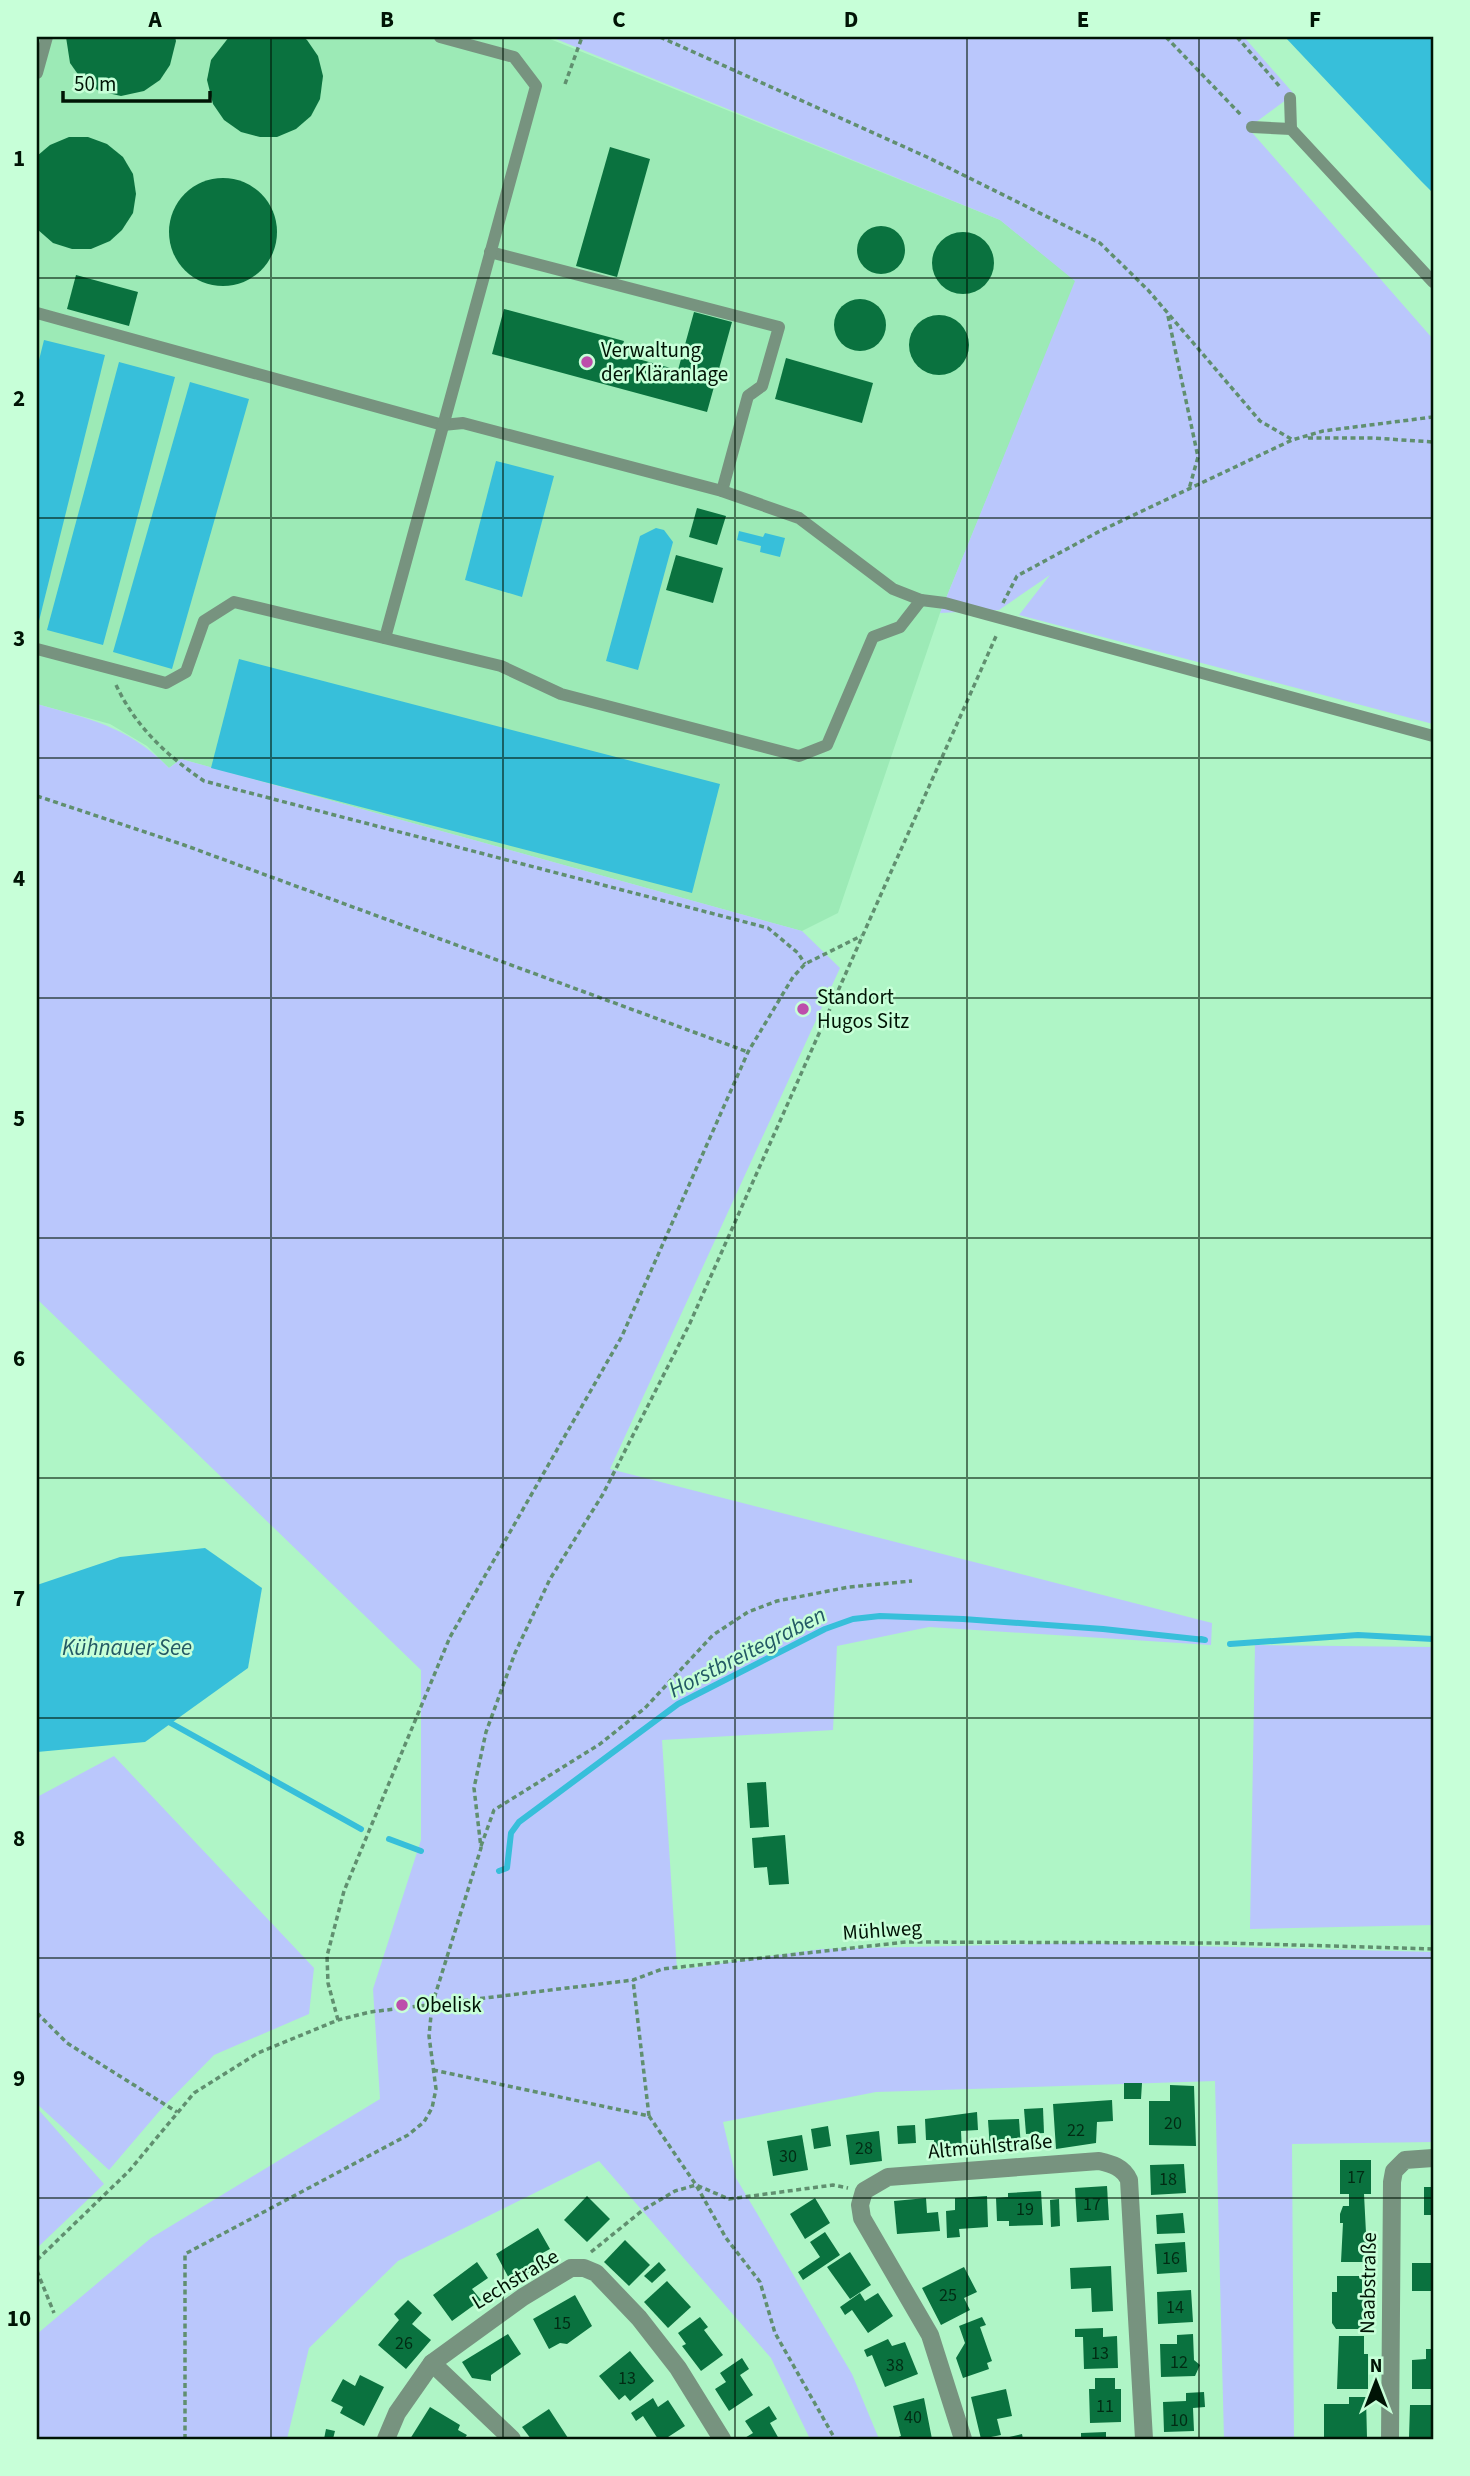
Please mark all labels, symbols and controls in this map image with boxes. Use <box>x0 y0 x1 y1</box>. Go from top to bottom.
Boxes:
text: A <box>147 3 162 36</box>
text: B <box>380 3 394 36</box>
text: C <box>612 3 626 36</box>
text: D <box>844 3 858 36</box>
text: E <box>1077 3 1089 36</box>
text: F <box>1309 3 1321 36</box>
scale bar <box>63 60 210 104</box>
text: 50 m <box>74 69 116 99</box>
text: 1 <box>13 142 25 175</box>
place label: Verwaltung der Kläranlage <box>601 335 728 389</box>
marker: Verwaltung der Kläranlage <box>579 354 595 370</box>
text: 2 <box>13 382 25 415</box>
text: 3 <box>13 622 25 655</box>
text: 4 <box>13 862 25 895</box>
place label: Standort Hugos Sitz <box>817 982 909 1036</box>
marker: Standort Hugos Sitz <box>795 1001 811 1017</box>
text: 5 <box>13 1102 25 1135</box>
text: 6 <box>13 1342 25 1375</box>
text: 7 <box>13 1582 25 1615</box>
water label: Horstbreitegraben <box>662 1598 832 1706</box>
water label: Kühnauer See <box>62 1631 192 1664</box>
text: 8 <box>13 1822 25 1855</box>
street label: Mühlweg <box>841 1912 923 1948</box>
place label: Obelisk <box>416 1990 482 2020</box>
marker: Obelisk <box>394 1997 410 2013</box>
text: 9 <box>13 2062 25 2095</box>
house number: 20 <box>1164 2111 1182 2136</box>
house number: 22 <box>1067 2118 1085 2143</box>
street label: Altmühlstraße <box>927 2126 1053 2166</box>
house number: 28 <box>855 2136 873 2161</box>
house number: 30 <box>779 2144 797 2169</box>
house number: 17 <box>1347 2165 1365 2190</box>
house number: 18 <box>1159 2167 1177 2192</box>
house number: 17 <box>1083 2192 1101 2217</box>
house number: 19 <box>1016 2197 1034 2222</box>
street label: Naabstraße <box>1352 2232 1384 2334</box>
street label: Lechstraße <box>466 2241 564 2317</box>
house number: 16 <box>1162 2246 1180 2271</box>
house number: 25 <box>939 2283 957 2308</box>
house number: 14 <box>1166 2295 1184 2320</box>
text: 10 <box>7 2302 31 2335</box>
house number: 15 <box>553 2311 571 2336</box>
house number: 26 <box>395 2331 413 2356</box>
house number: 13 <box>1091 2341 1109 2366</box>
north arrow <box>1340 2346 1410 2416</box>
house number: 12 <box>1170 2350 1188 2375</box>
house number: 38 <box>886 2353 904 2378</box>
text: N <box>1370 2353 1382 2380</box>
house number: 13 <box>618 2366 636 2391</box>
house number: 11 <box>1096 2394 1114 2419</box>
house number: 40 <box>904 2405 922 2430</box>
house number: 10 <box>1170 2408 1188 2433</box>

